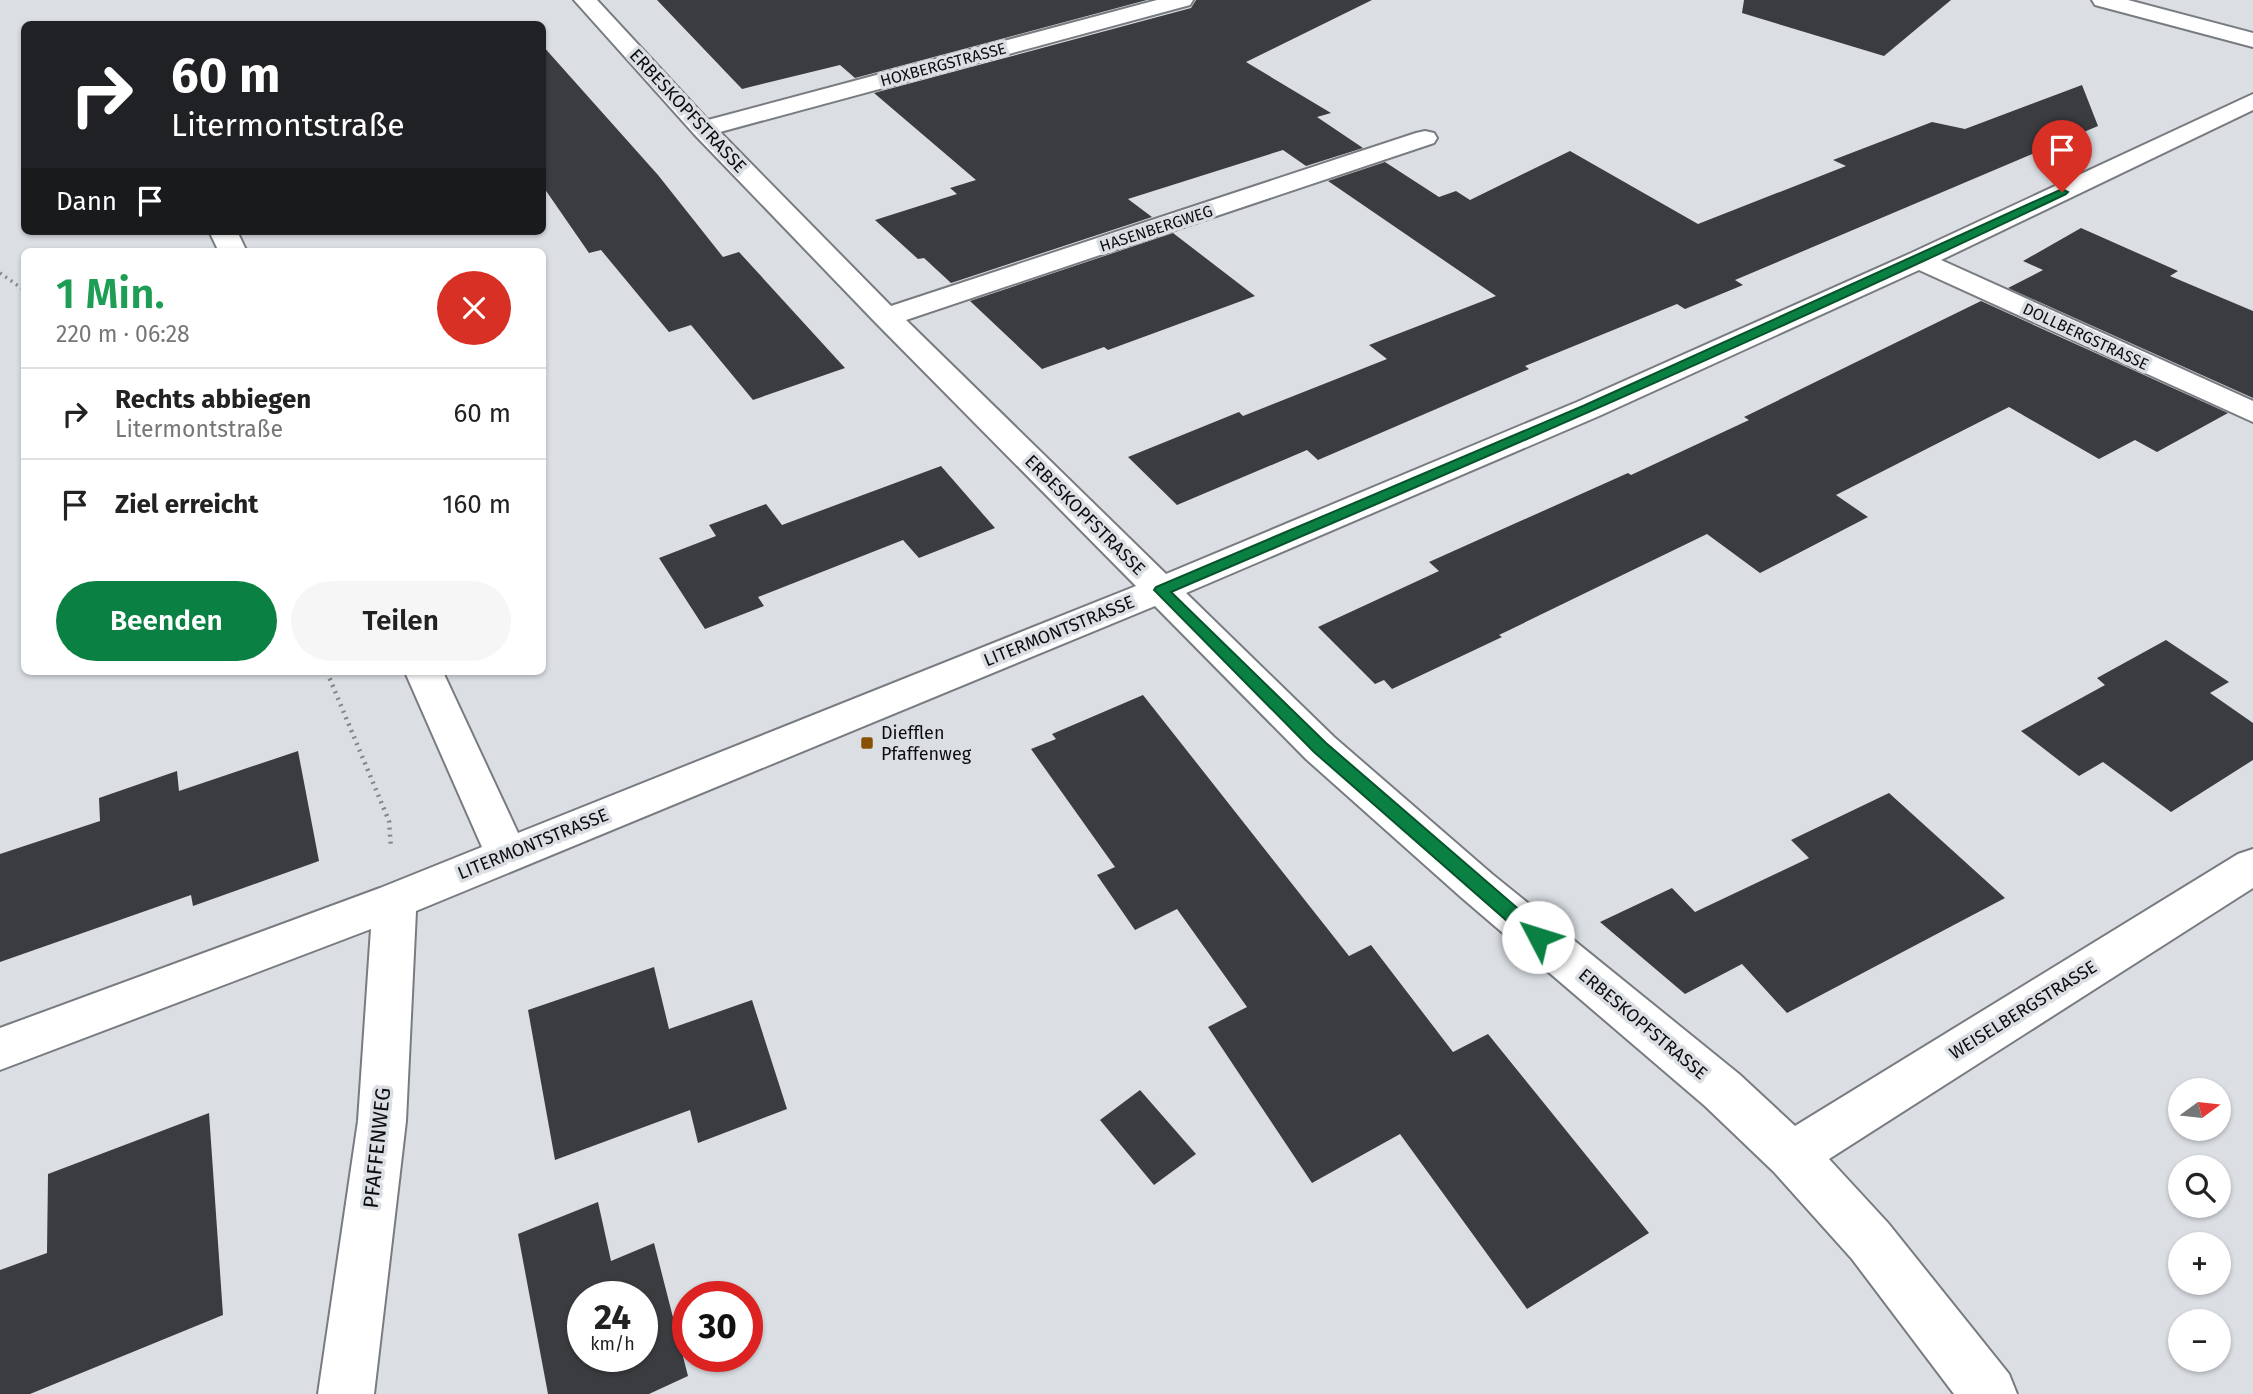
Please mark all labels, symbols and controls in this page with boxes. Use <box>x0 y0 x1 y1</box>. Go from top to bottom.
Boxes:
street label: HOXBERGSTRASSE <box>878 39 1008 90</box>
street label: ERBESKOPFSTRASSE <box>625 44 751 178</box>
text: 60 m <box>171 46 280 105</box>
icon: right <box>56 49 147 140</box>
text: Litermontstraße <box>171 106 405 144</box>
pin <box>2032 120 2092 192</box>
icon: arrive <box>2043 131 2081 169</box>
icon: arrive <box>131 182 169 220</box>
text: Dann <box>56 186 117 217</box>
street label: HASENBERGWEG <box>1097 201 1215 256</box>
text: 1 Min. <box>56 269 165 319</box>
button: close <box>437 271 511 345</box>
street label: DOLLBERGSTRASSE <box>2020 299 2152 374</box>
text: 220 m · 06:28 <box>56 320 190 348</box>
text: Rechts abbiegen <box>115 384 311 415</box>
icon: right <box>56 395 94 433</box>
text: 60 m <box>453 398 511 429</box>
text: Litermontstraße <box>115 415 283 443</box>
street label: ERBESKOPFSTRASSE <box>1020 450 1150 580</box>
icon: arrive <box>56 486 94 524</box>
text: Ziel erreicht <box>115 489 258 520</box>
text: 160 m <box>442 489 511 520</box>
button: Beenden <box>56 581 277 661</box>
button: Teilen <box>291 581 511 661</box>
street label: LITERMONTSTRASSE <box>980 591 1138 671</box>
place label: Diefflen Pfaffenweg <box>881 722 972 765</box>
marker: Diefflen Pfaffenweg <box>859 735 875 751</box>
street label: LITERMONTSTRASSE <box>454 804 612 884</box>
position arrow <box>1501 900 1575 974</box>
street label: WEISELBERGSTRASSE <box>1945 956 2101 1064</box>
street label: ERBESKOPFSTRASSE <box>1574 964 1712 1084</box>
north arrow <box>2168 1078 2231 1141</box>
map controls <box>2168 1078 2231 1372</box>
street label: PFAFFENWEG <box>358 1086 396 1210</box>
button: search <box>2168 1155 2231 1218</box>
button: + <box>2168 1232 2231 1295</box>
speed limit sign: 30 <box>672 1281 763 1372</box>
text: 24 <box>594 1296 631 1338</box>
button: − <box>2168 1309 2231 1372</box>
text: km/h <box>590 1333 635 1355</box>

